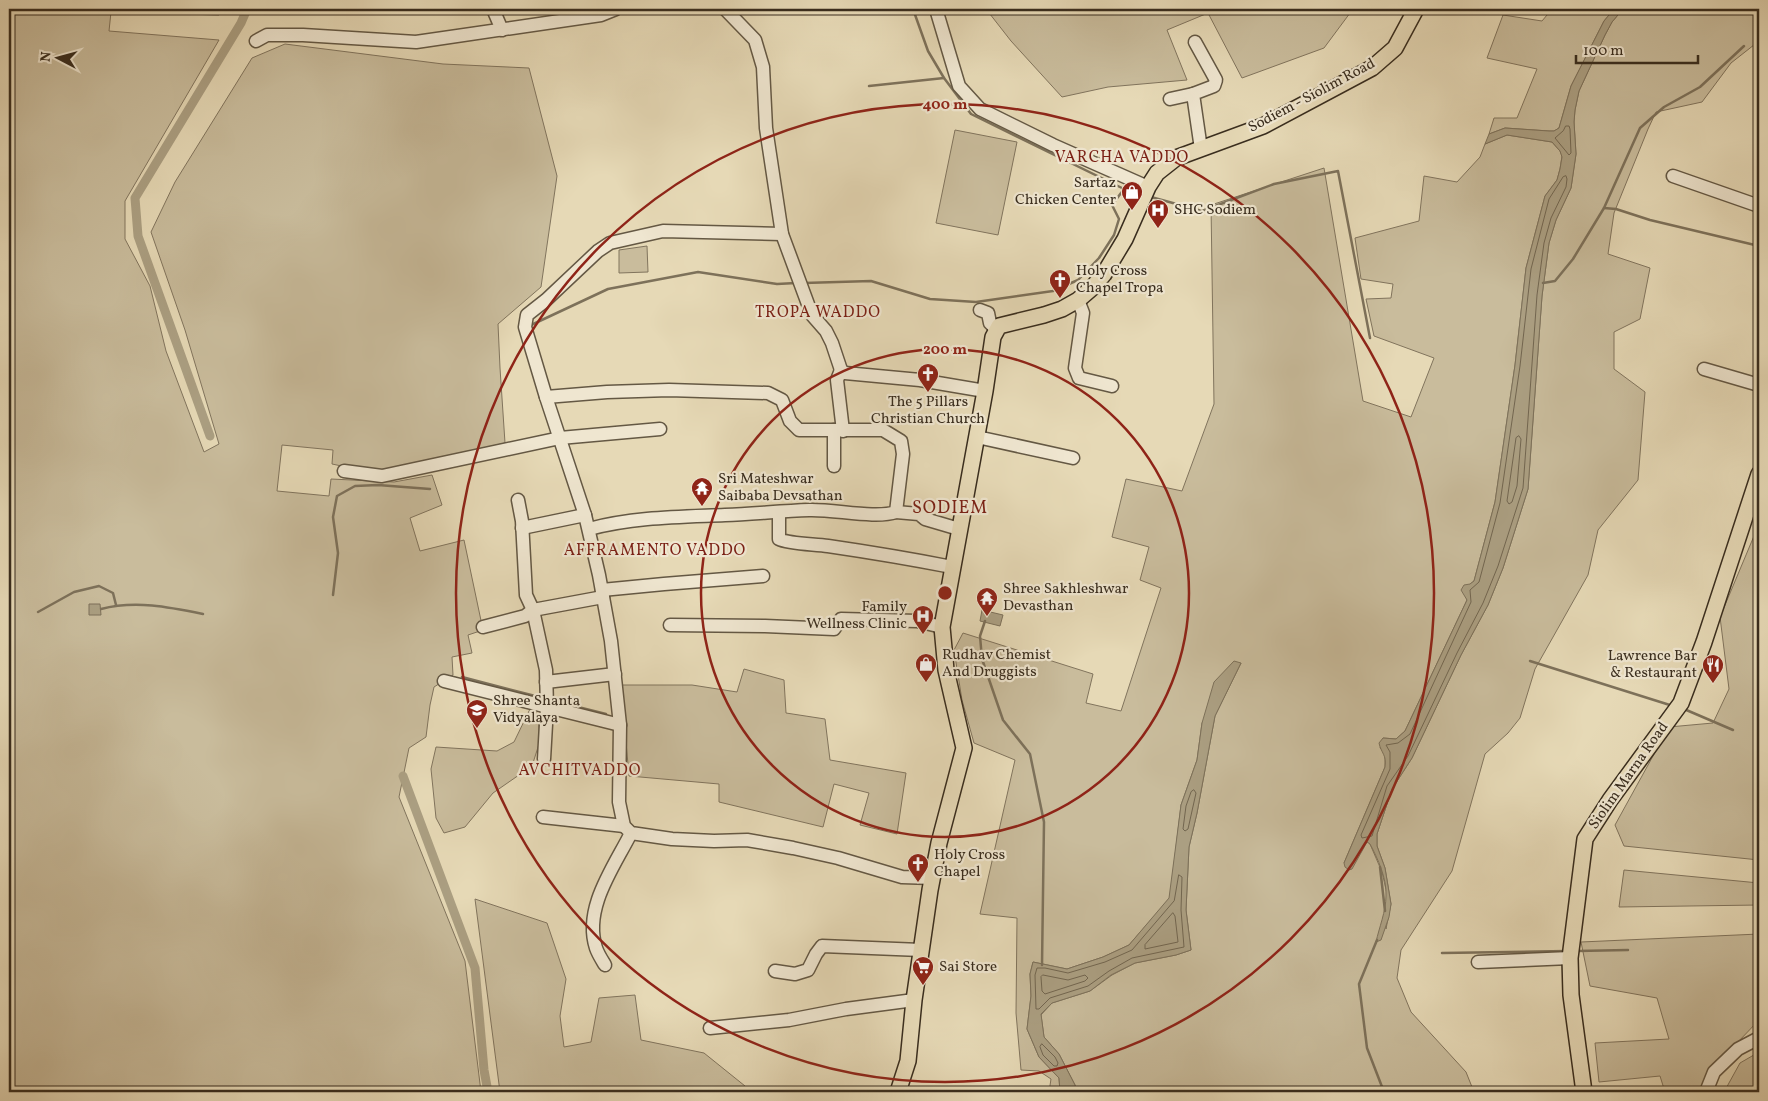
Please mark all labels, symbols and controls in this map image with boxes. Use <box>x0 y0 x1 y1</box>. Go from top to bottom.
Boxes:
north arrow <box>32 32 82 82</box>
scale bar <box>1576 32 1698 64</box>
text: 100 m <box>1583 41 1623 62</box>
text: N <box>37 51 57 63</box>
street label: Sodiem - Siolim Road <box>1245 54 1379 138</box>
text: 400 m <box>923 95 968 116</box>
district label: VARCHA VADDO <box>1055 147 1189 169</box>
place label: Sartaz Chicken Center <box>1015 173 1116 211</box>
shop icon: Sartaz Chicken Center <box>1120 180 1144 211</box>
hospital icon: SHC Sodiem <box>1146 198 1170 229</box>
place label: SHC Sodiem <box>1174 200 1256 221</box>
place label: Holy Cross Chapel Tropa <box>1076 261 1163 299</box>
church icon: Holy Cross Chapel Tropa <box>1048 268 1072 299</box>
district label: TROPA WADDO <box>755 302 881 324</box>
text: 200 m <box>923 340 967 361</box>
church icon: The 5 Pillars Christian Church <box>916 362 940 393</box>
place label: The 5 Pillars Christian Church <box>871 392 985 430</box>
place label: Sri Mateshwar Saibaba Devsathan <box>718 469 843 507</box>
temple icon: Sri Mateshwar Saibaba Devsathan <box>690 476 714 507</box>
district label: SODIEM <box>912 496 988 521</box>
district label: AFFRAMENTO VADDO <box>564 540 746 562</box>
place label: Shree Sakhleshwar Devasthan <box>1003 579 1128 617</box>
centre of rings <box>936 584 954 602</box>
temple icon: Shree Sakhleshwar Devasthan <box>975 586 999 617</box>
place label: Family Wellness Clinic <box>806 597 907 635</box>
hospital icon: Family Wellness Clinic <box>911 604 935 635</box>
place label: Rudhav Chemist And Druggists <box>942 645 1051 683</box>
place label: Lawrence Bar & Restaurant <box>1608 646 1697 684</box>
shop icon: Rudhav Chemist And Druggists <box>914 652 938 683</box>
restaurant icon: Lawrence Bar & Restaurant <box>1701 653 1725 684</box>
place label: Shree Shanta Vidyalaya <box>493 691 580 729</box>
school or university icon: Shree Shanta Vidyalaya <box>465 698 489 729</box>
street label: Siolim Marna Road <box>1584 718 1674 834</box>
district label: AVCHITVADDO <box>519 760 641 782</box>
place label: Holy Cross Chapel <box>934 845 1005 883</box>
church icon: Holy Cross Chapel <box>906 852 930 883</box>
supermarket icon: Sai Store <box>911 955 935 986</box>
place label: Sai Store <box>939 957 997 978</box>

